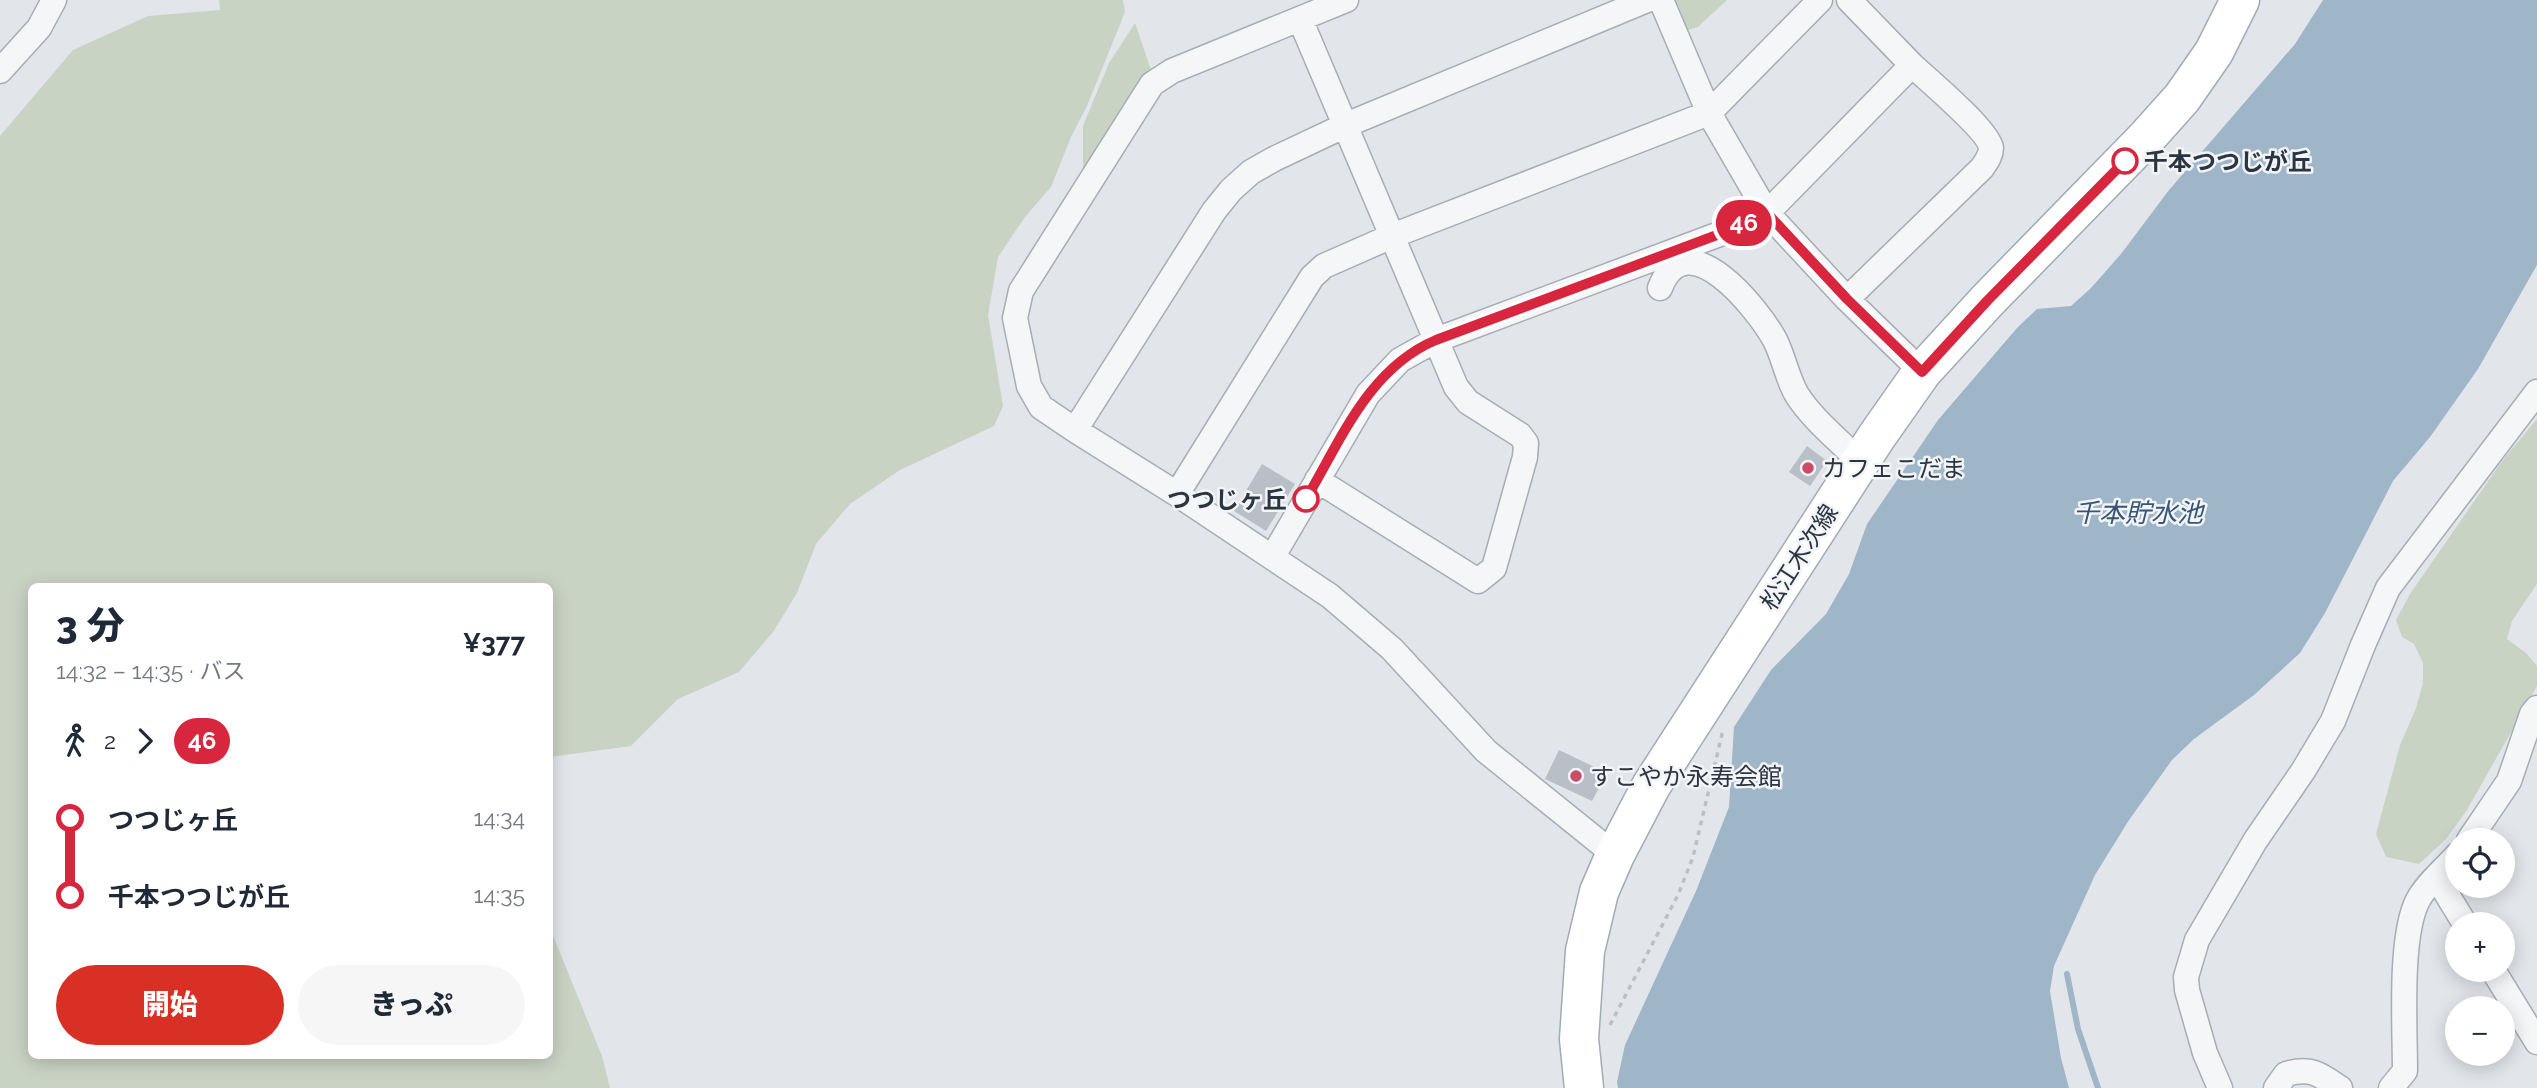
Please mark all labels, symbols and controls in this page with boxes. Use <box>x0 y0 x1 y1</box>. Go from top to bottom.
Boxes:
place label: 千本つつじが丘 <box>2144 147 2312 176</box>
marker: 千本つつじが丘 <box>2112 148 2138 174</box>
line badge: 46 <box>1712 200 1776 246</box>
text: 46 <box>1730 208 1758 237</box>
place label: カフェこだま <box>1822 454 1966 483</box>
marker: カフェこだま <box>1800 460 1816 476</box>
place label: つつじヶ丘 <box>1167 485 1287 514</box>
marker: つつじヶ丘 <box>1293 486 1319 512</box>
water label: 千本貯水池 <box>2073 498 2206 528</box>
street label: 松江木次線 <box>1754 499 1844 615</box>
text: 3 分 <box>56 603 124 648</box>
text: ¥377 <box>463 628 525 658</box>
text: 14:32 – 14:35 · バス <box>56 657 245 684</box>
icon: walk <box>56 722 94 760</box>
icon: forward <box>126 722 164 760</box>
text: 46 <box>188 726 216 755</box>
text: 2 <box>104 727 116 754</box>
place label: すこやか永寿会館 <box>1590 762 1782 791</box>
marker: すこやか永寿会館 <box>1568 768 1584 784</box>
text: 14:34 <box>473 804 525 831</box>
text: つつじヶ丘 <box>108 805 238 835</box>
map controls <box>2445 828 2515 1066</box>
button: locate <box>2445 828 2515 898</box>
text: 14:35 <box>473 881 525 908</box>
text: 千本つつじが丘 <box>108 882 290 912</box>
button: + <box>2445 912 2515 982</box>
button: 開始 <box>56 965 284 1045</box>
button: きっぷ <box>298 965 525 1045</box>
button: − <box>2445 996 2515 1066</box>

